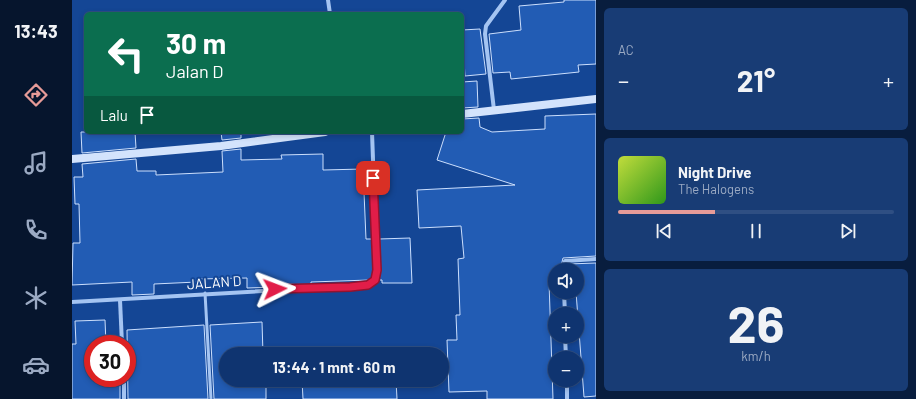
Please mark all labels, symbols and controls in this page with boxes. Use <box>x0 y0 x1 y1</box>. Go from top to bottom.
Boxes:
text: 13:43 <box>14 20 58 42</box>
text: 30 m <box>166 26 226 60</box>
icon: left <box>100 28 152 80</box>
text: AC <box>618 42 634 58</box>
text: Jalan D <box>166 60 223 82</box>
text: 21° <box>737 62 775 98</box>
text: − <box>618 67 629 93</box>
text: + <box>883 67 894 93</box>
icon: directions <box>22 81 50 109</box>
icon: arrive <box>136 104 158 126</box>
text: Lalu <box>100 106 128 124</box>
icon: music <box>22 149 50 177</box>
pin <box>356 161 390 195</box>
text: Night Drive <box>678 163 751 181</box>
icon: arrive <box>362 167 384 189</box>
text: The Halogens <box>678 181 754 197</box>
icon: phone <box>22 216 50 244</box>
icon: previous <box>653 220 675 242</box>
icon: pause <box>745 220 767 242</box>
icon: next <box>837 220 859 242</box>
map controls <box>548 263 584 387</box>
button: sound <box>548 263 584 299</box>
position arrow <box>254 268 296 310</box>
street label: JALAN D <box>186 272 242 292</box>
icon: climate <box>22 284 50 312</box>
text: 26 <box>727 291 785 353</box>
button: + <box>548 307 584 343</box>
speed limit sign: 30 <box>84 335 136 387</box>
text: km/h <box>741 348 771 364</box>
icon: car <box>22 351 50 379</box>
button: − <box>548 351 584 387</box>
text: 13:44 · 1 mnt · 60 m <box>273 358 395 376</box>

